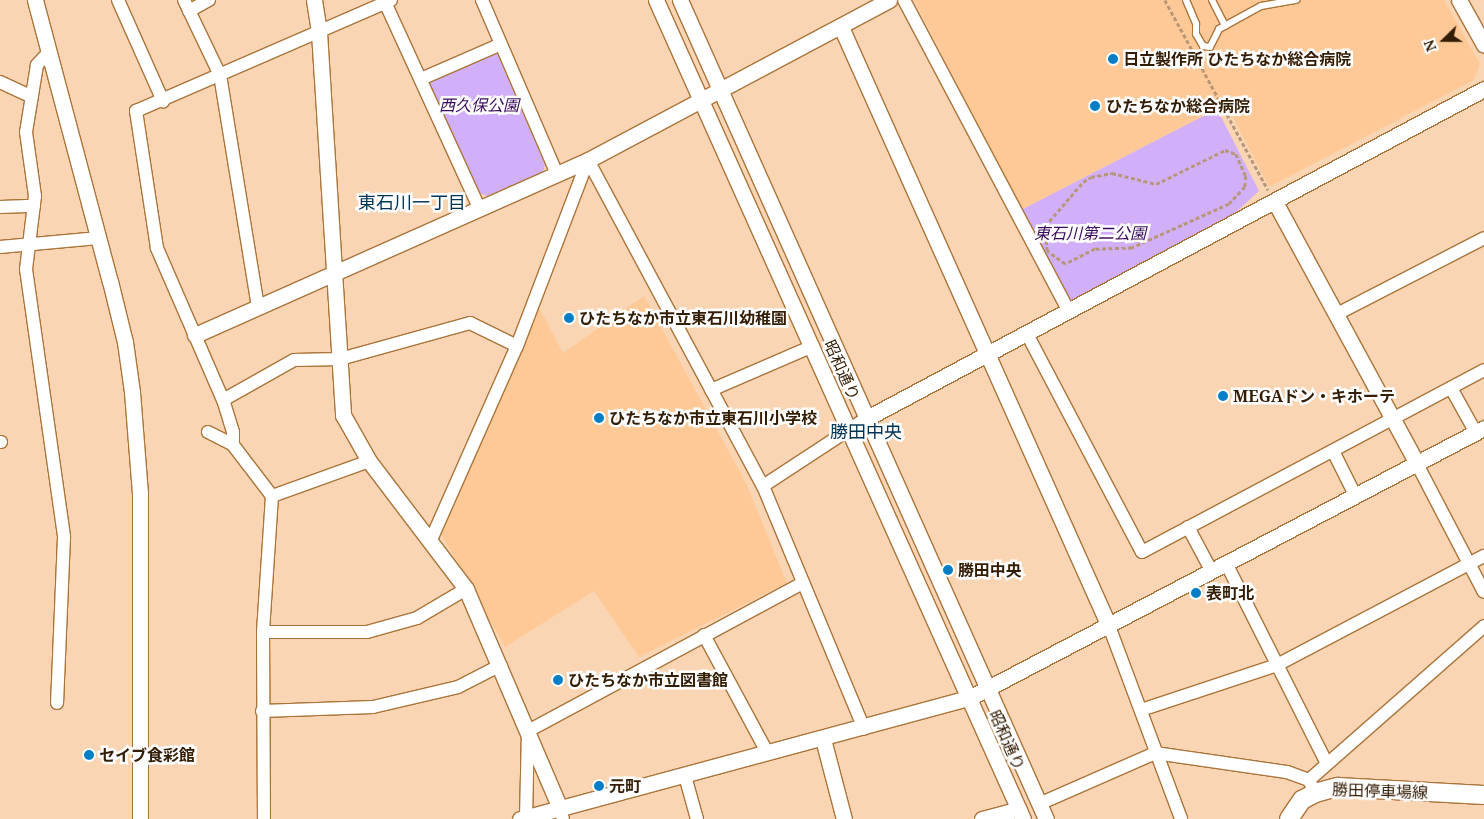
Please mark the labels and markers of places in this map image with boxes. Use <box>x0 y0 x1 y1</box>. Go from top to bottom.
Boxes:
place label: 日立製作所 ひたちなか総合病院 <box>1123 49 1351 69</box>
marker: 日立製作所 ひたちなか総合病院 <box>1107 53 1119 65</box>
place label: ひたちなか総合病院 <box>1106 96 1250 116</box>
marker: ひたちなか総合病院 <box>1088 99 1102 113</box>
place label: ひたちなか市立東石川幼稚園 <box>579 308 787 328</box>
marker: ひたちなか市立東石川幼稚園 <box>563 312 575 324</box>
place label: MEGAドン・キホーテ <box>1233 386 1395 406</box>
marker: MEGAドン・キホーテ <box>1217 390 1229 402</box>
place label: ひたちなか市立東石川小学校 <box>609 408 817 428</box>
marker: ひたちなか市立東石川小学校 <box>593 412 605 424</box>
place label: 勝田中央 <box>958 560 1022 580</box>
marker: 勝田中央 <box>942 564 954 576</box>
place label: 表町北 <box>1206 583 1254 603</box>
marker: 表町北 <box>1190 587 1202 599</box>
place label: ひたちなか市立図書館 <box>568 670 728 690</box>
marker: ひたちなか市立図書館 <box>552 674 564 686</box>
place label: セイブ食彩館 <box>99 745 195 765</box>
marker: セイブ食彩館 <box>83 749 95 761</box>
place label: 元町 <box>609 776 641 796</box>
marker: 元町 <box>593 780 605 792</box>

